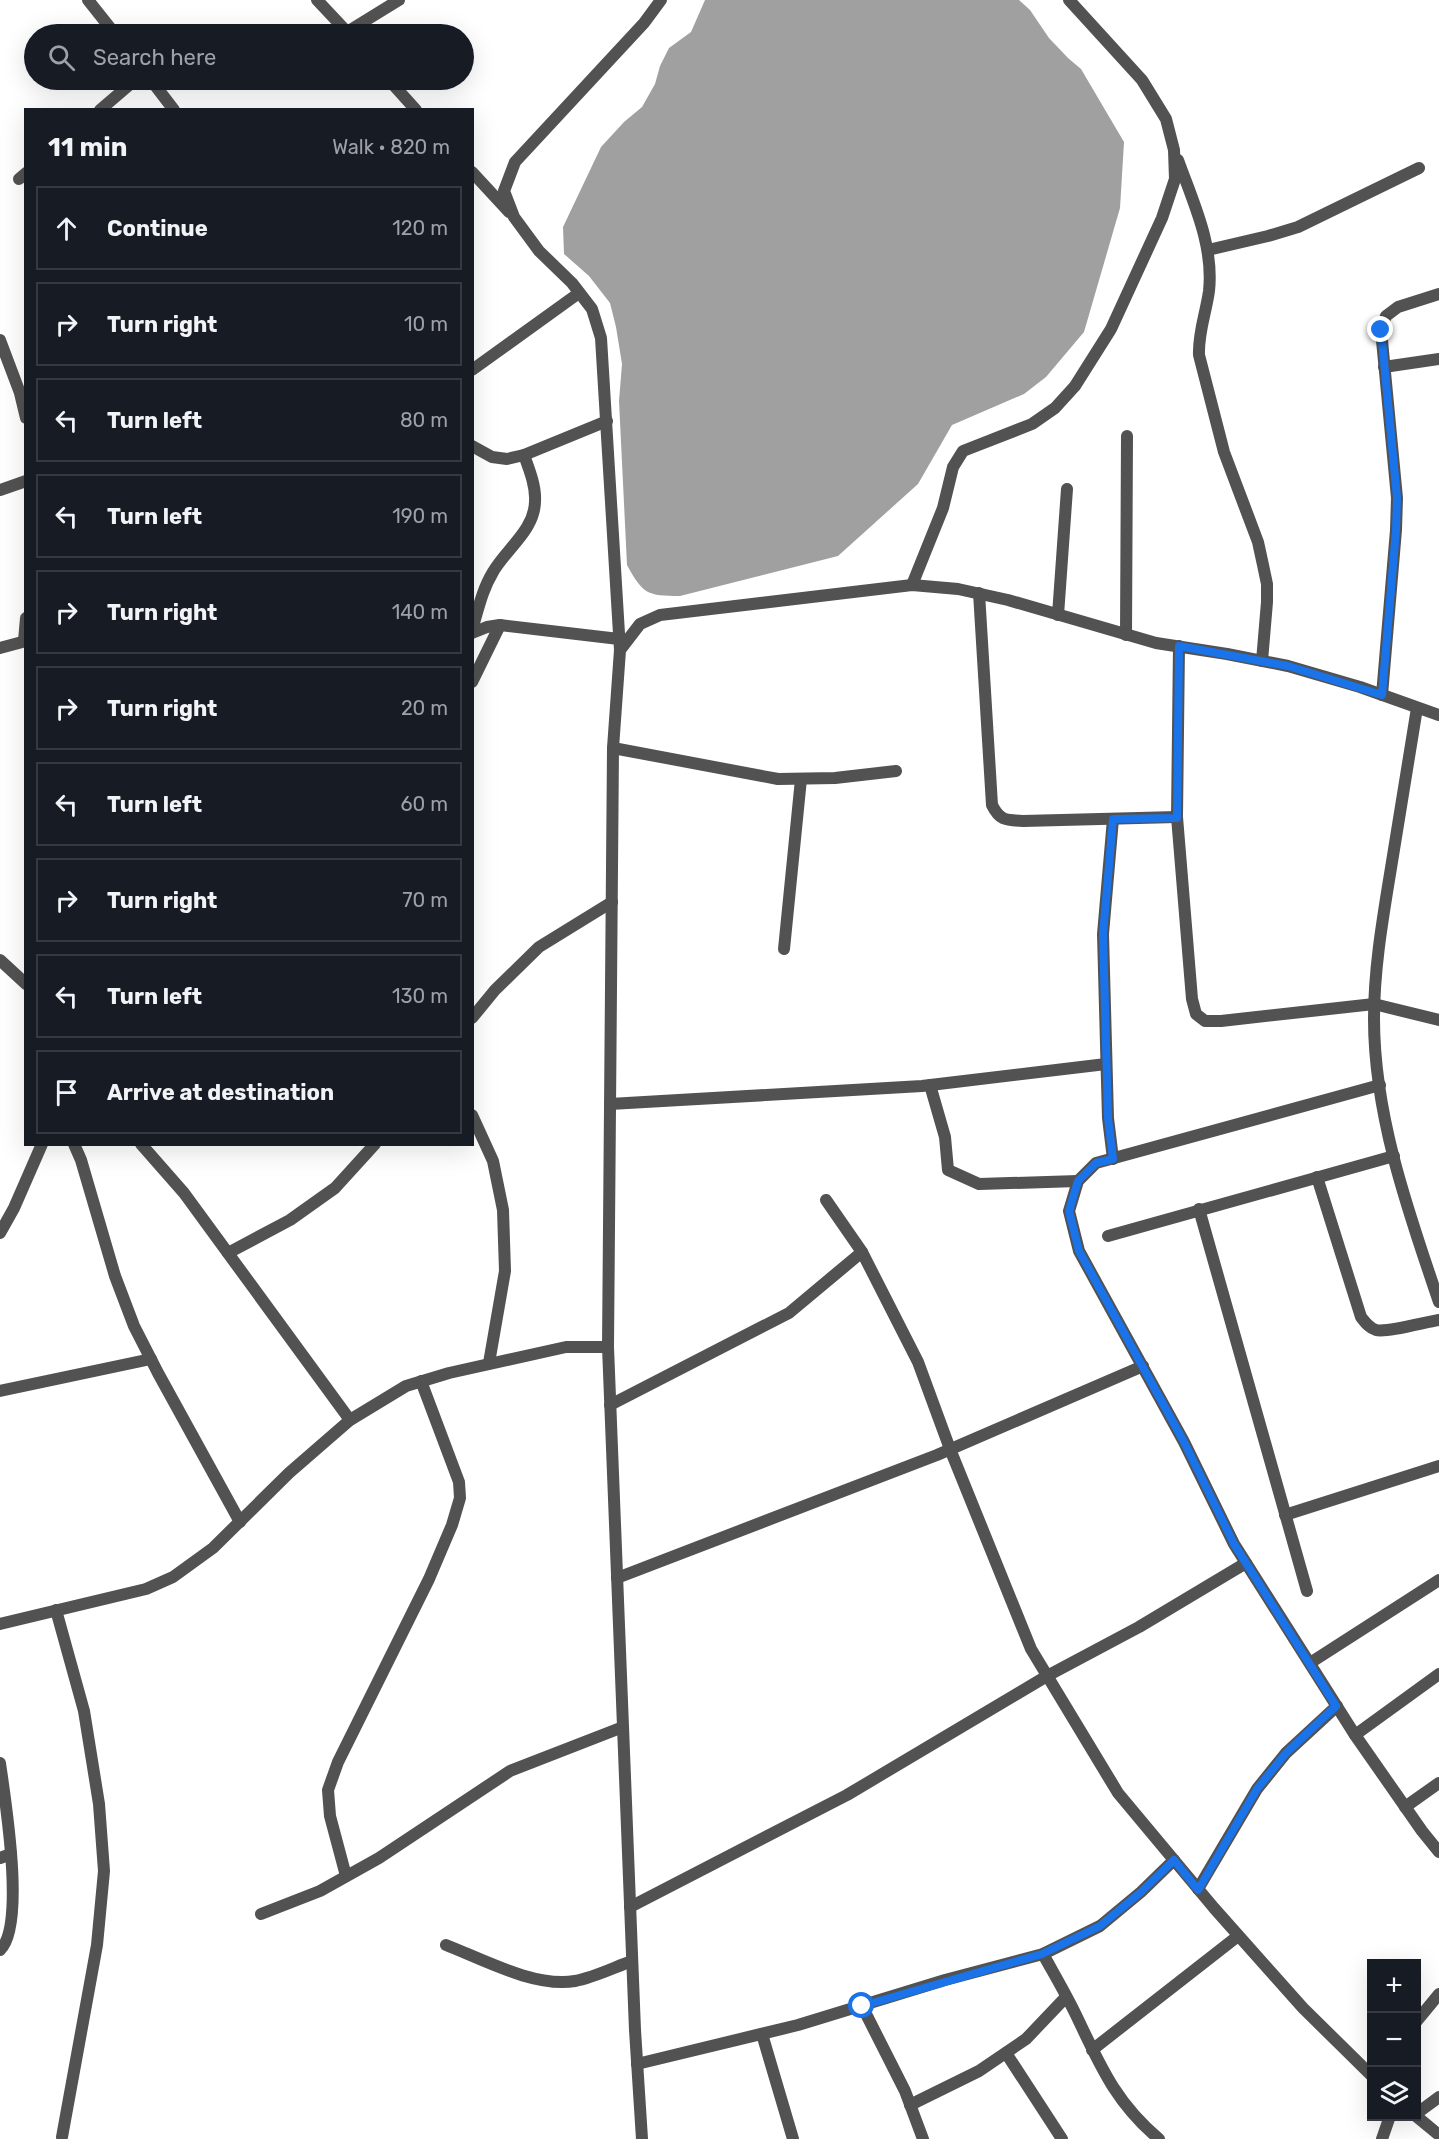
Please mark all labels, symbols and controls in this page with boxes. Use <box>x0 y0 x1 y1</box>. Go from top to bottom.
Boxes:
search box <box>24 24 474 90</box>
icon: search <box>45 41 78 74</box>
text: Search here <box>93 44 216 71</box>
text: 11 min <box>48 132 127 163</box>
text: Walk · 820 m <box>332 135 450 159</box>
icon: ahead <box>50 212 83 245</box>
text: Continue <box>107 215 208 242</box>
text: 120 m <box>392 216 448 240</box>
icon: right <box>50 308 83 341</box>
text: Turn right <box>107 311 217 338</box>
text: 10 m <box>404 312 448 336</box>
route end <box>1367 316 1393 342</box>
icon: left <box>50 404 83 437</box>
text: Turn left <box>107 407 202 434</box>
text: 80 m <box>400 408 448 432</box>
icon: left <box>50 500 83 533</box>
text: Turn left <box>107 503 202 530</box>
text: 190 m <box>392 504 448 528</box>
icon: right <box>50 596 83 629</box>
text: Turn right <box>107 599 217 626</box>
text: 140 m <box>392 600 448 624</box>
icon: right <box>50 692 83 725</box>
text: Turn right <box>107 695 217 722</box>
text: 20 m <box>401 696 448 720</box>
icon: left <box>50 788 83 821</box>
text: Turn left <box>107 791 202 818</box>
text: 60 m <box>401 792 448 816</box>
icon: right <box>50 884 83 917</box>
text: Turn right <box>107 887 217 914</box>
text: 70 m <box>402 888 448 912</box>
icon: left <box>50 980 83 1013</box>
text: Turn left <box>107 983 202 1010</box>
text: 130 m <box>392 984 448 1008</box>
icon: arrive <box>50 1076 83 1109</box>
text: Arrive at destination <box>107 1079 334 1106</box>
map controls <box>1367 1959 1421 2121</box>
button: + <box>1367 1959 1421 2013</box>
route start <box>848 1992 874 2018</box>
button: − <box>1367 2013 1421 2067</box>
button: layers <box>1367 2067 1421 2121</box>

